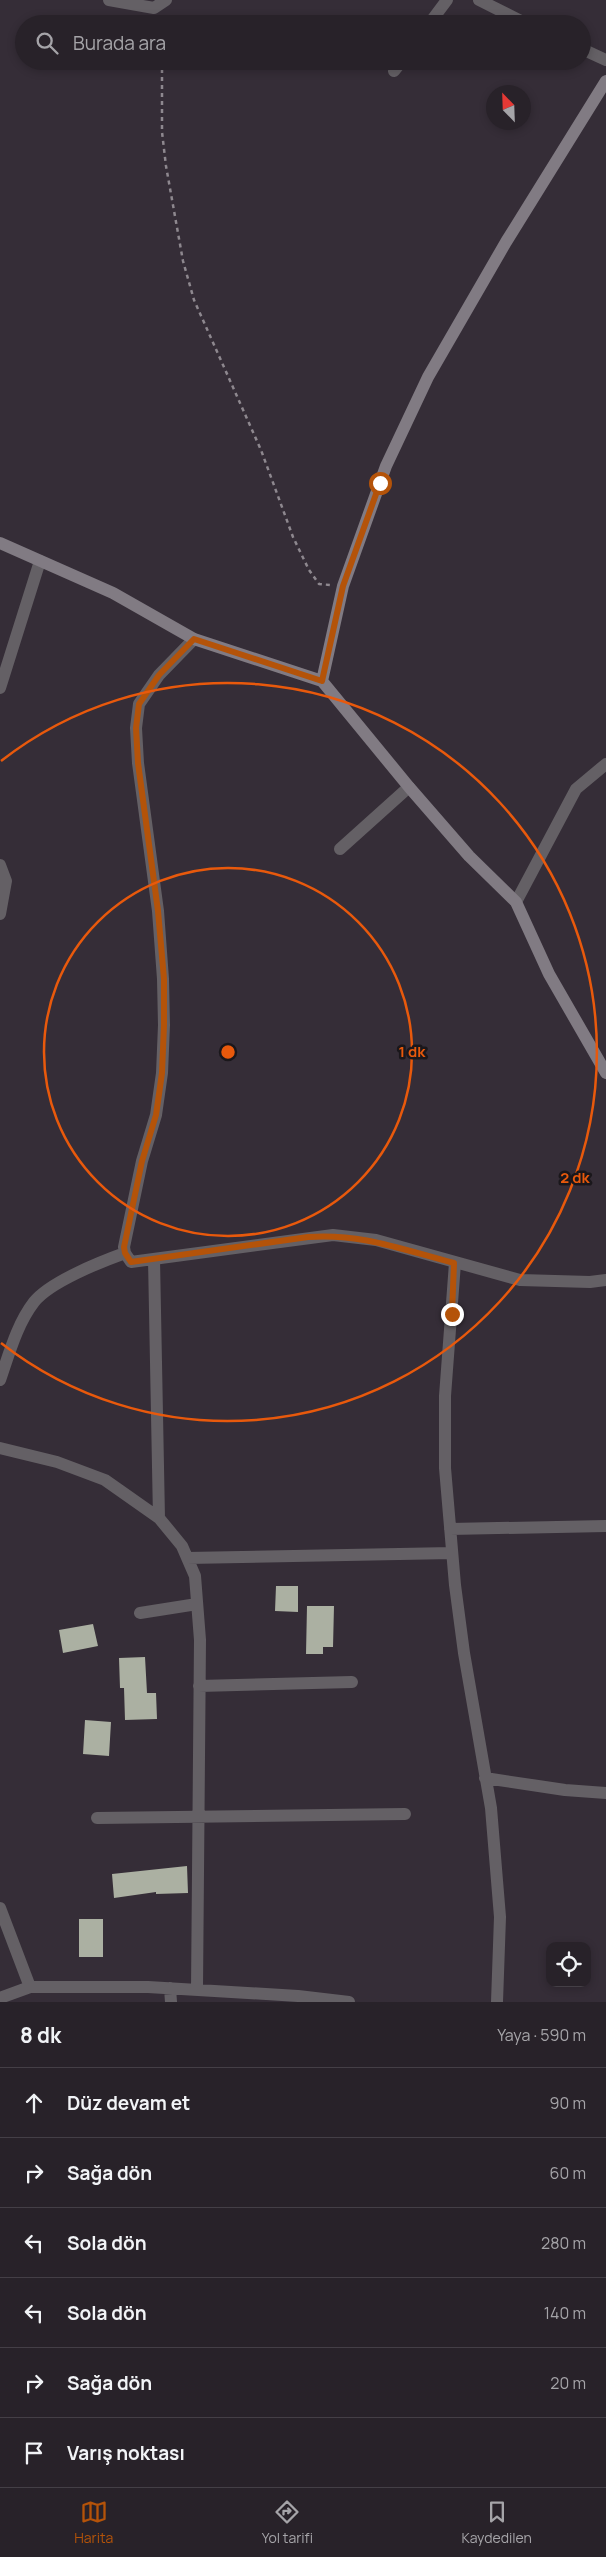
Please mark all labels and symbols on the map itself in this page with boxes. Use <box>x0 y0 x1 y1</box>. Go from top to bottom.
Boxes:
north arrow <box>486 85 531 130</box>
route start <box>369 472 392 495</box>
text: 1 dk <box>399 1041 426 1062</box>
centre of rings <box>219 1043 237 1061</box>
text: 2 dk <box>560 1167 591 1188</box>
route end <box>441 1303 464 1326</box>

